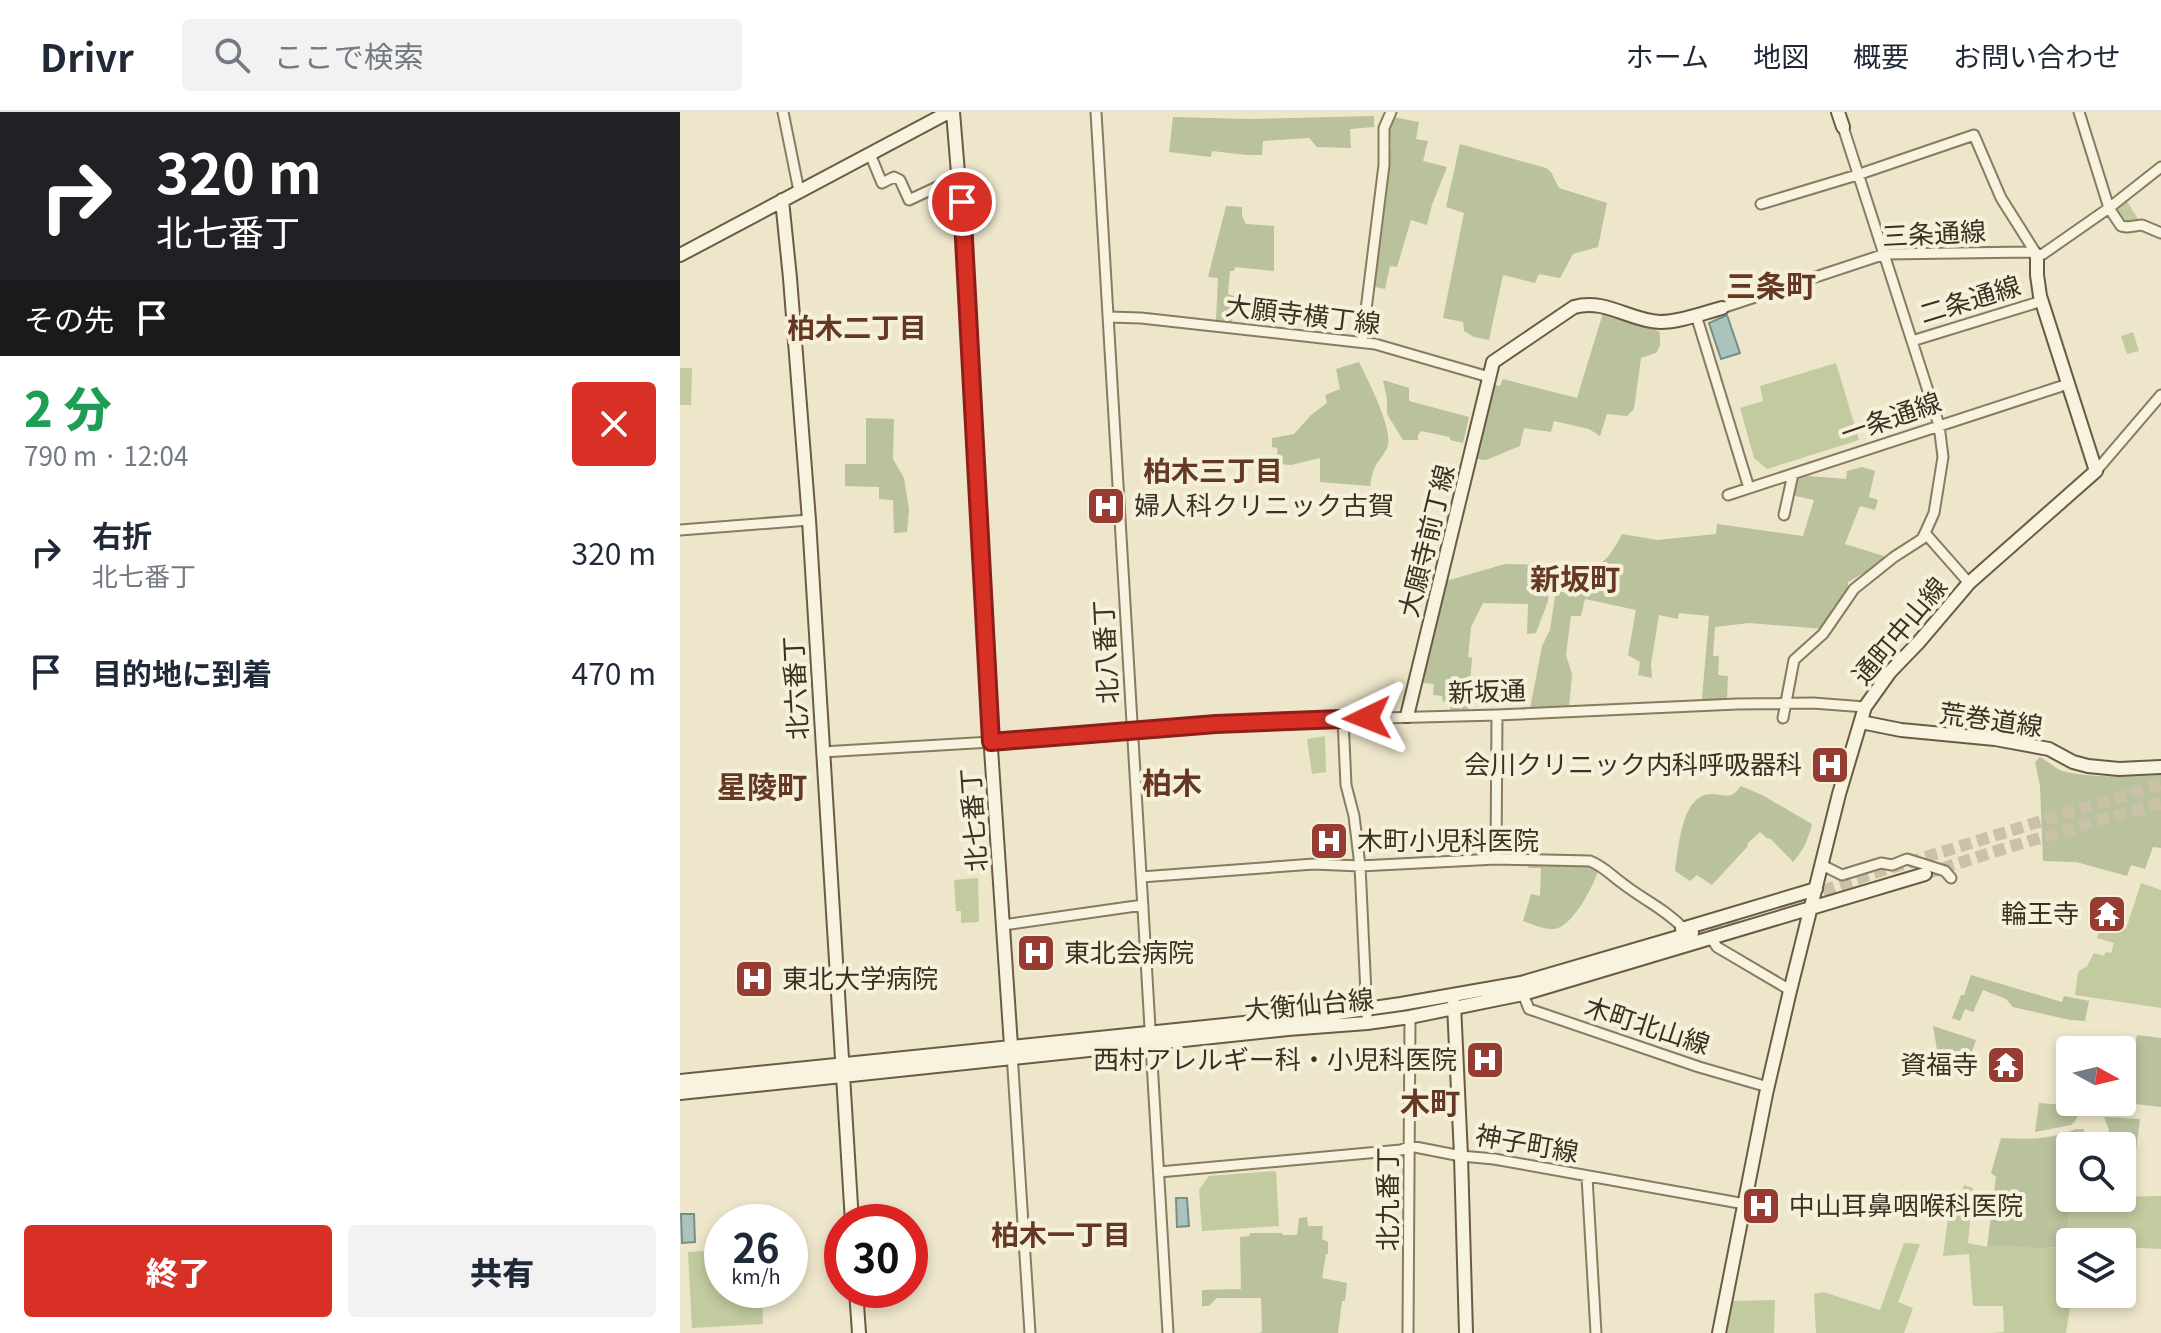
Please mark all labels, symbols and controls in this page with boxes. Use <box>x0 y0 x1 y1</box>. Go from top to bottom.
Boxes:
search box <box>182 19 742 91</box>
text: Drivr <box>40 28 134 83</box>
icon: search <box>210 33 254 77</box>
text: ここで検索 <box>274 33 424 77</box>
text: ホーム <box>1626 35 1709 75</box>
text: 地図 <box>1753 35 1809 75</box>
text: 概要 <box>1853 35 1909 75</box>
text: お問い合わせ <box>1953 35 2121 75</box>
text: 320 m <box>156 129 322 210</box>
icon: right <box>24 144 128 248</box>
pin <box>928 168 996 236</box>
icon: arrive <box>940 180 984 224</box>
text: 北七番丁 <box>156 204 300 256</box>
street label: 三条通線 <box>1881 210 1987 253</box>
district label: 三条町 <box>1726 262 1816 306</box>
street label: 二条通線 <box>1914 265 2024 331</box>
street label: 大願寺横丁線 <box>1224 285 1383 340</box>
text: その先 <box>24 296 114 340</box>
icon: arrive <box>130 296 174 340</box>
district label: 柏木二丁目 <box>787 306 927 346</box>
text: 2 分 <box>24 371 112 441</box>
street label: 一条通線 <box>1835 381 1945 450</box>
button: close <box>572 382 656 466</box>
text: 790 m · 12:04 <box>24 436 188 473</box>
district label: 柏木三丁目 <box>1143 449 1283 489</box>
street label: 大願寺前丁線 <box>1388 460 1461 621</box>
hospital icon: 婦人科クリニック古賀 <box>1085 485 1127 527</box>
place label: 婦人科クリニック古賀 <box>1134 485 1394 522</box>
text: 右折 <box>92 512 152 556</box>
icon: right <box>24 530 68 574</box>
text: 320 m <box>572 530 656 574</box>
district label: 新坂町 <box>1530 555 1620 599</box>
text: 北七番丁 <box>92 556 196 593</box>
street label: 通町中山線 <box>1842 568 1954 691</box>
street label: 北八番丁 <box>1082 599 1125 705</box>
street label: 北六番丁 <box>772 635 815 741</box>
icon: arrive <box>24 650 68 694</box>
text: 目的地に到着 <box>92 650 272 694</box>
text: 470 m <box>572 650 656 694</box>
street label: 新坂通 <box>1447 670 1527 709</box>
position arrow <box>1325 676 1409 760</box>
street label: 荒巻道線 <box>1937 692 2045 743</box>
place label: 会川クリニック内科呼吸器科 <box>1464 744 1802 781</box>
hospital icon: 会川クリニック内科呼吸器科 <box>1809 744 1851 786</box>
district label: 柏木 <box>1142 759 1202 803</box>
district label: 星陵町 <box>717 763 807 807</box>
street label: 北七番丁 <box>949 767 994 873</box>
hospital icon: 木町小児科医院 <box>1308 820 1350 862</box>
place label: 木町小児科医院 <box>1357 820 1539 857</box>
place label: 輪王寺 <box>2001 893 2079 930</box>
temple icon: 輪王寺 <box>2086 893 2128 935</box>
hospital icon: 東北会病院 <box>1015 932 1057 974</box>
place label: 東北会病院 <box>1064 932 1194 969</box>
hospital icon: 東北大学病院 <box>733 958 775 1000</box>
place label: 東北大学病院 <box>782 958 938 995</box>
street label: 大衡仙台線 <box>1242 978 1375 1027</box>
street label: 木町北山線 <box>1580 986 1715 1061</box>
north arrow <box>2056 1036 2136 1116</box>
map controls <box>2056 1036 2136 1308</box>
place label: 西村アレルギー科・小児科医院 <box>1093 1039 1457 1076</box>
hospital icon: 西村アレルギー科・小児科医院 <box>1464 1039 1506 1081</box>
place label: 資福寺 <box>1900 1044 1978 1081</box>
temple icon: 資福寺 <box>1985 1044 2027 1086</box>
district label: 木町 <box>1400 1079 1460 1123</box>
street label: 神子町線 <box>1473 1114 1582 1169</box>
button: search <box>2056 1132 2136 1212</box>
street label: 北九番丁 <box>1367 1147 1404 1251</box>
hospital icon: 中山耳鼻咽喉科医院 <box>1740 1185 1782 1227</box>
place label: 中山耳鼻咽喉科医院 <box>1789 1185 2023 1222</box>
speed limit sign: 30 <box>824 1204 928 1308</box>
district label: 柏木一丁目 <box>991 1213 1131 1253</box>
text: 26 <box>732 1217 780 1275</box>
button: 終了 <box>24 1225 332 1317</box>
button: 共有 <box>348 1225 656 1317</box>
button: layers <box>2056 1228 2136 1308</box>
text: km/h <box>731 1261 781 1290</box>

